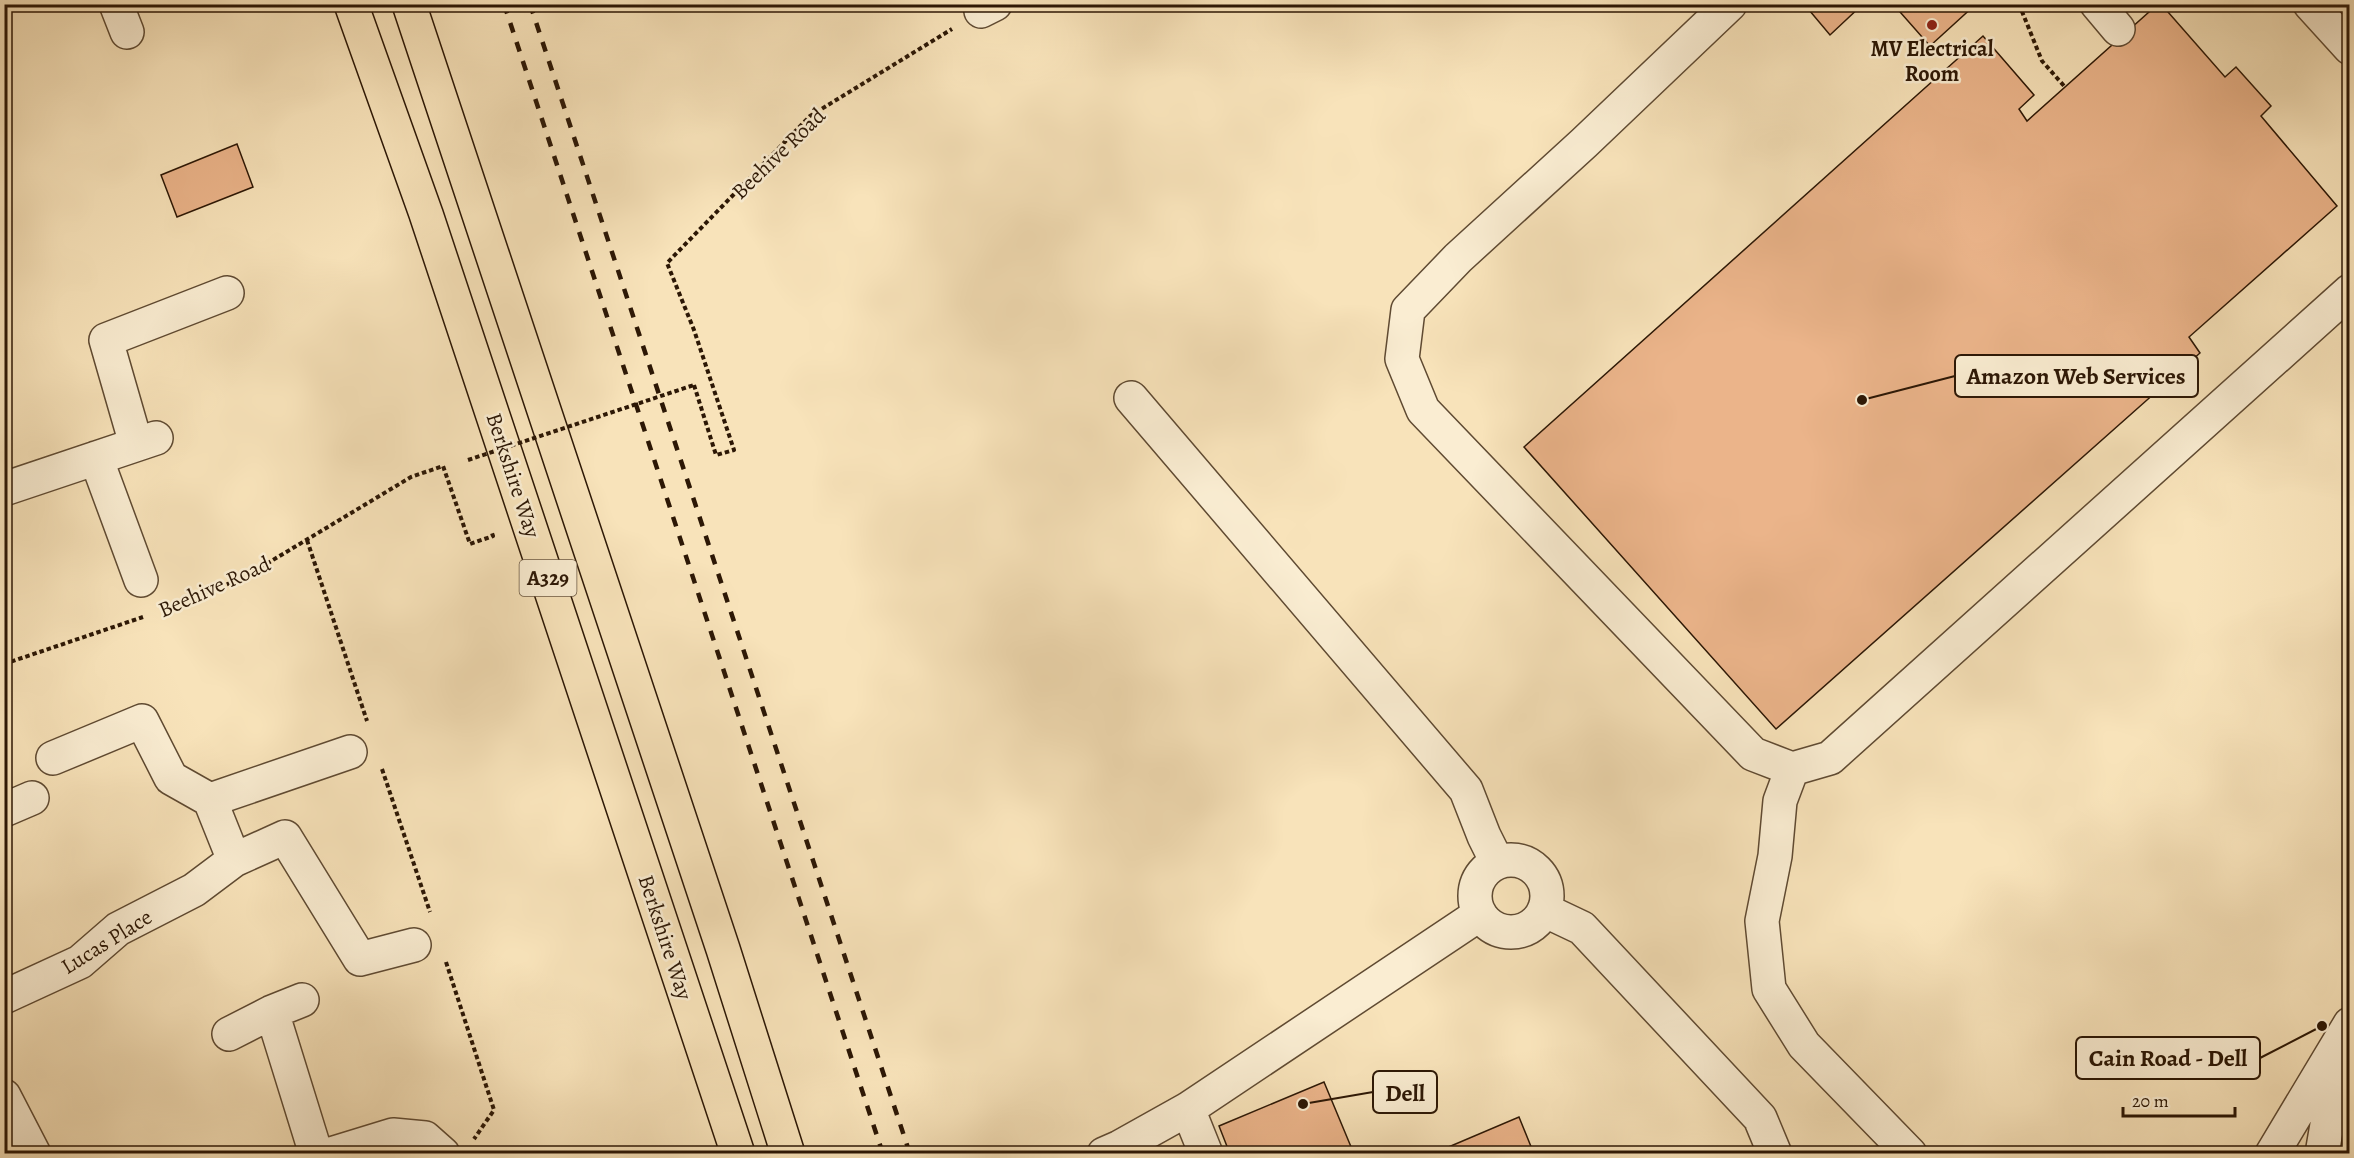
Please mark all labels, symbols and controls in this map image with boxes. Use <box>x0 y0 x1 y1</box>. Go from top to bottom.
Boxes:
marker: MV Electrical Room <box>1925 18 1939 32</box>
place label: MV Electrical Room <box>1871 34 1994 89</box>
street label: Beehive Road <box>725 101 832 206</box>
callout: Amazon Web Services <box>1955 355 2198 397</box>
text: Amazon Web Services <box>1965 360 2186 392</box>
street label: Berkshire Way <box>479 409 547 542</box>
street label: Beehive Road <box>153 549 275 625</box>
road number: A329 <box>520 560 576 596</box>
street label: Berkshire Way <box>631 871 699 1004</box>
street label: Lucas Place <box>55 902 158 982</box>
callout: Cain Road - Dell <box>2076 1037 2260 1079</box>
text: Cain Road - Dell <box>2089 1042 2248 1074</box>
callout: Dell <box>1373 1071 1437 1113</box>
text: Dell <box>1385 1077 1426 1109</box>
scale bar <box>2123 1080 2236 1118</box>
text: 20 m <box>2132 1089 2169 1113</box>

